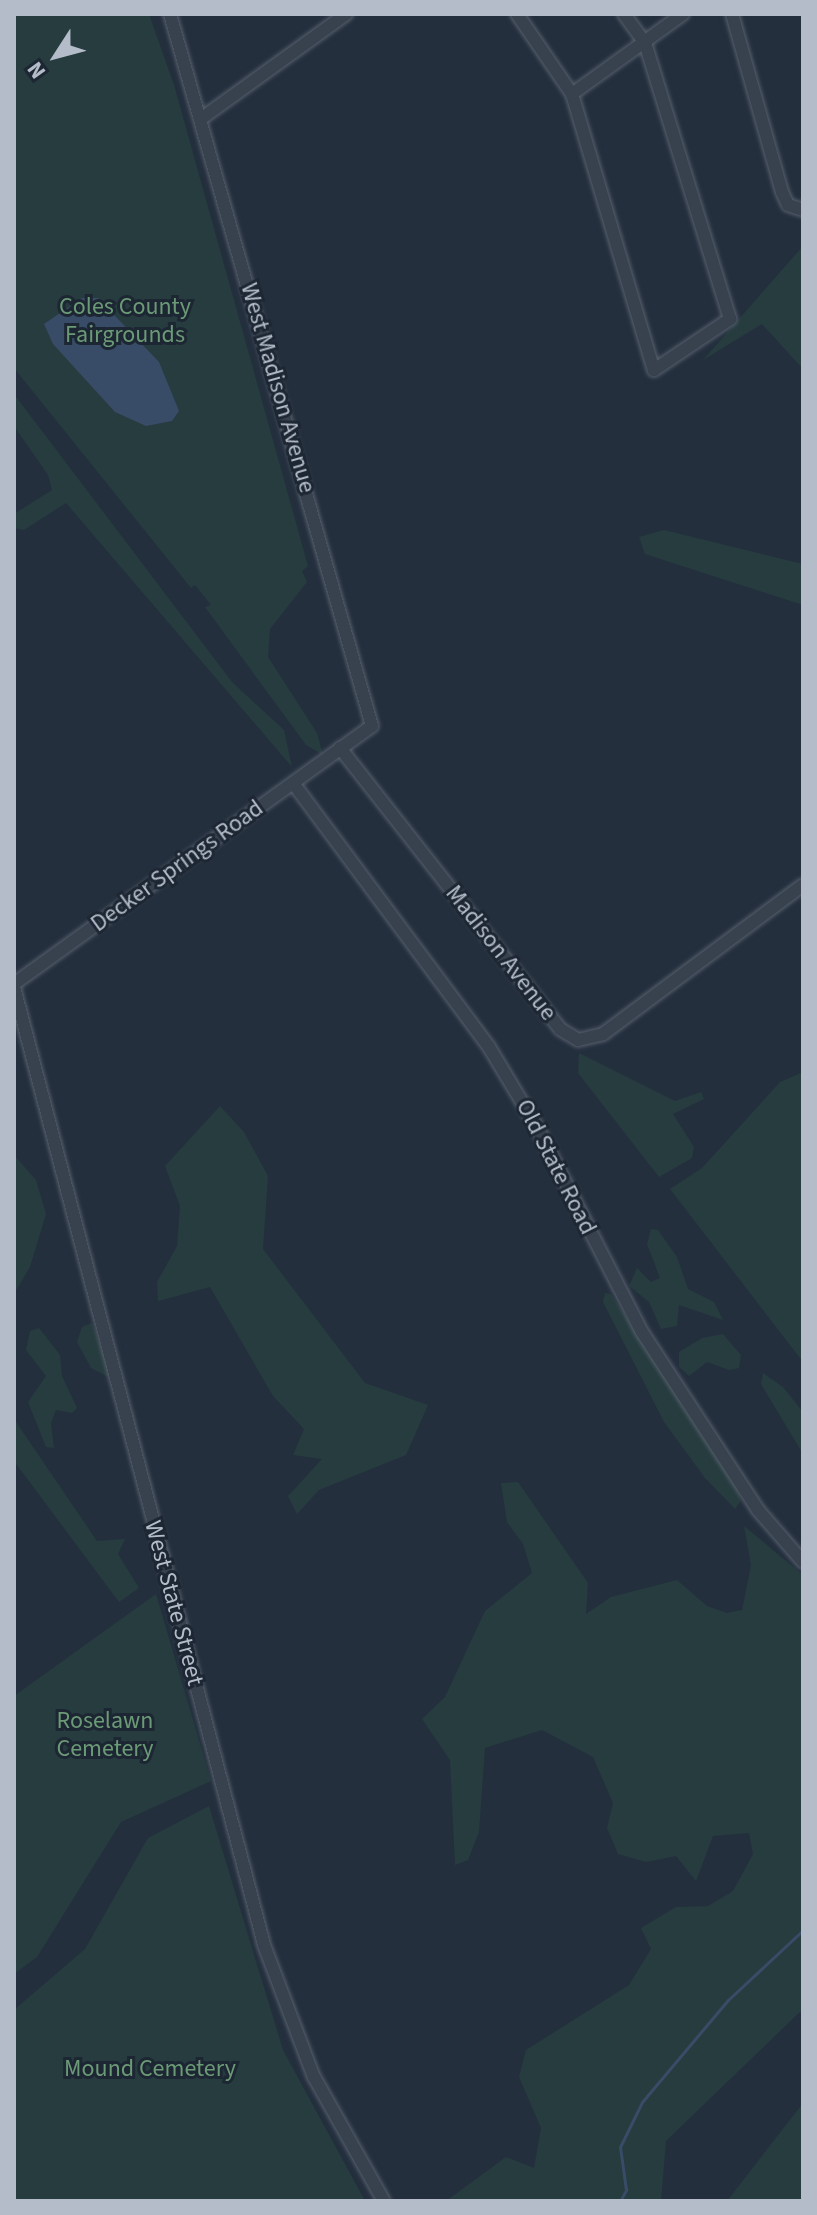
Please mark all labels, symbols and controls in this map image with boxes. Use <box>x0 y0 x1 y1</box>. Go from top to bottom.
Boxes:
north arrow <box>16 16 96 96</box>
text: N <box>19 55 54 85</box>
street label: West Madison Avenue <box>234 280 322 496</box>
park label: Coles County Fairgrounds <box>59 293 191 349</box>
street label: Decker Springs Road <box>85 794 269 938</box>
street label: Madison Avenue <box>439 880 563 1026</box>
street label: Old State Road <box>510 1095 602 1239</box>
street label: West State Street <box>138 1517 210 1689</box>
park label: Roselawn Cemetery <box>57 1707 153 1763</box>
park label: Mound Cemetery <box>64 2055 236 2083</box>

